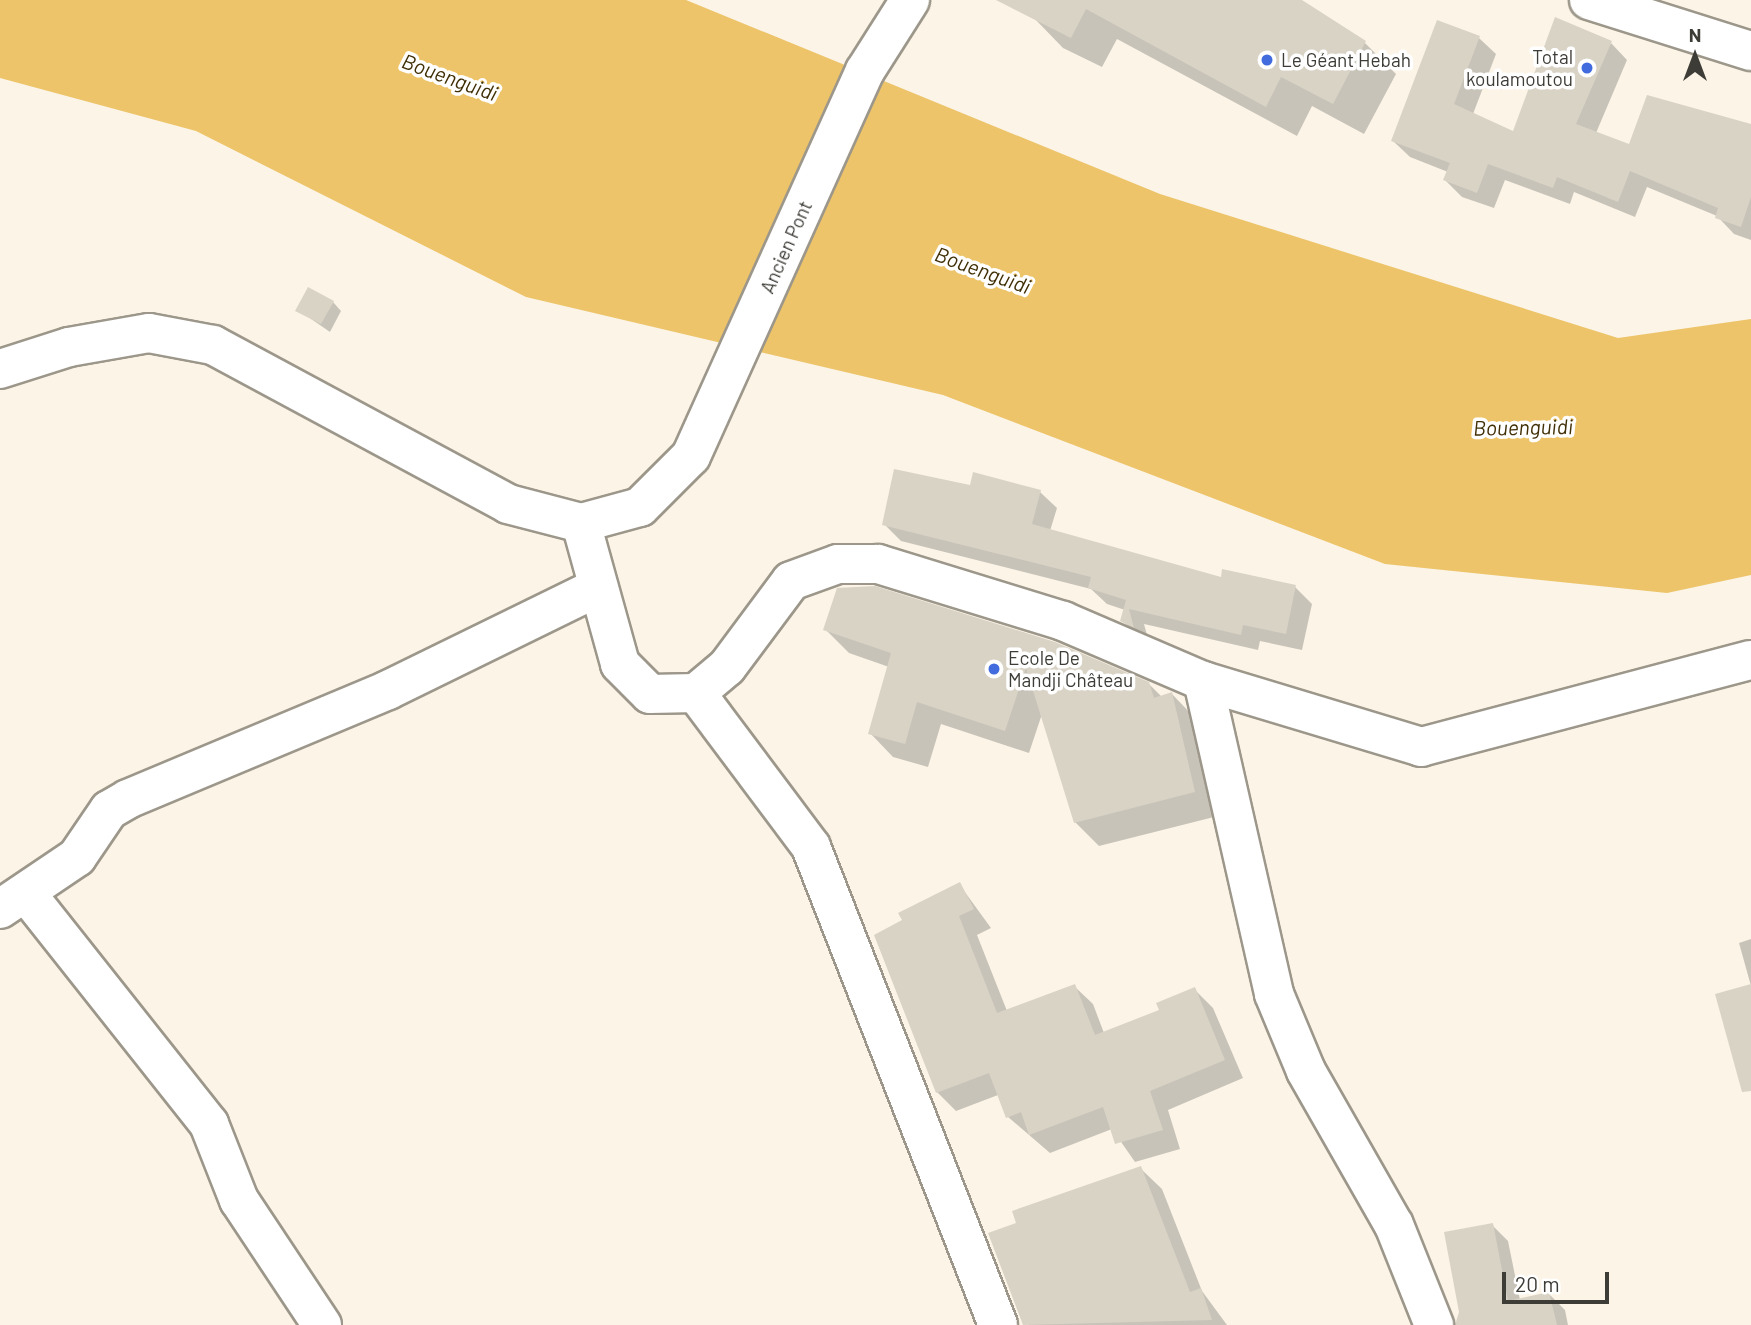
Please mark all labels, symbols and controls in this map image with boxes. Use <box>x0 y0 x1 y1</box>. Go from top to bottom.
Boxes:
north arrow <box>1660 21 1730 91</box>
text: N <box>1689 23 1701 46</box>
place label: Total koulamoutou <box>1466 46 1573 90</box>
water label: Bouenguidi <box>399 48 501 106</box>
place label: Le Géant Hebah <box>1281 49 1411 71</box>
marker: Le Géant Hebah <box>1259 52 1275 68</box>
marker: Total koulamoutou <box>1579 60 1595 76</box>
street label: Ancien Pont <box>755 197 817 297</box>
water label: Bouenguidi <box>932 241 1034 299</box>
water label: Bouenguidi <box>1473 414 1573 440</box>
place label: Ecole De Mandji Château <box>1008 647 1133 691</box>
marker: Ecole De Mandji Château <box>986 661 1002 677</box>
scale bar <box>1506 1258 1613 1302</box>
text: 20 m <box>1515 1271 1560 1296</box>

